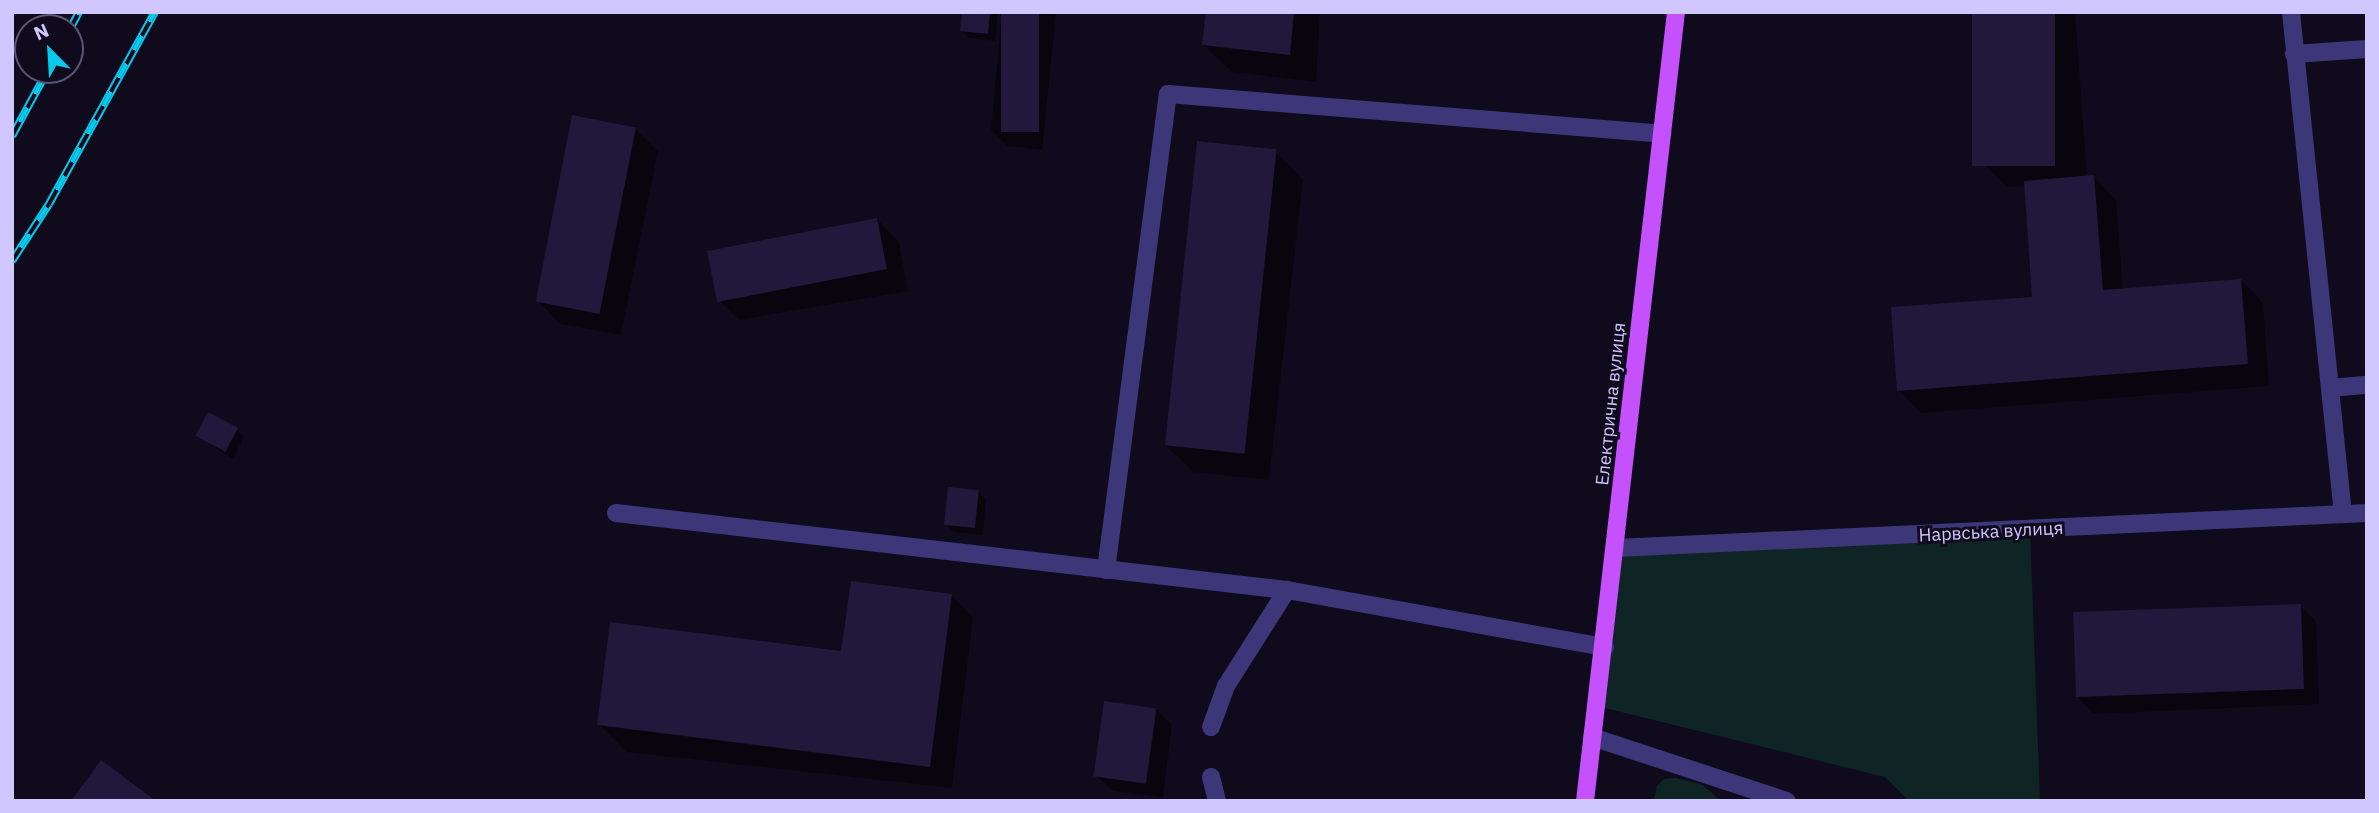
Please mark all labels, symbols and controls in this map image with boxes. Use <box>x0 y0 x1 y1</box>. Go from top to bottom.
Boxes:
north arrow <box>14 14 84 84</box>
text: N <box>30 18 52 45</box>
street label: Електрична вулиця <box>1592 321 1630 487</box>
street label: Нарвська вулиця <box>1918 517 2064 547</box>

